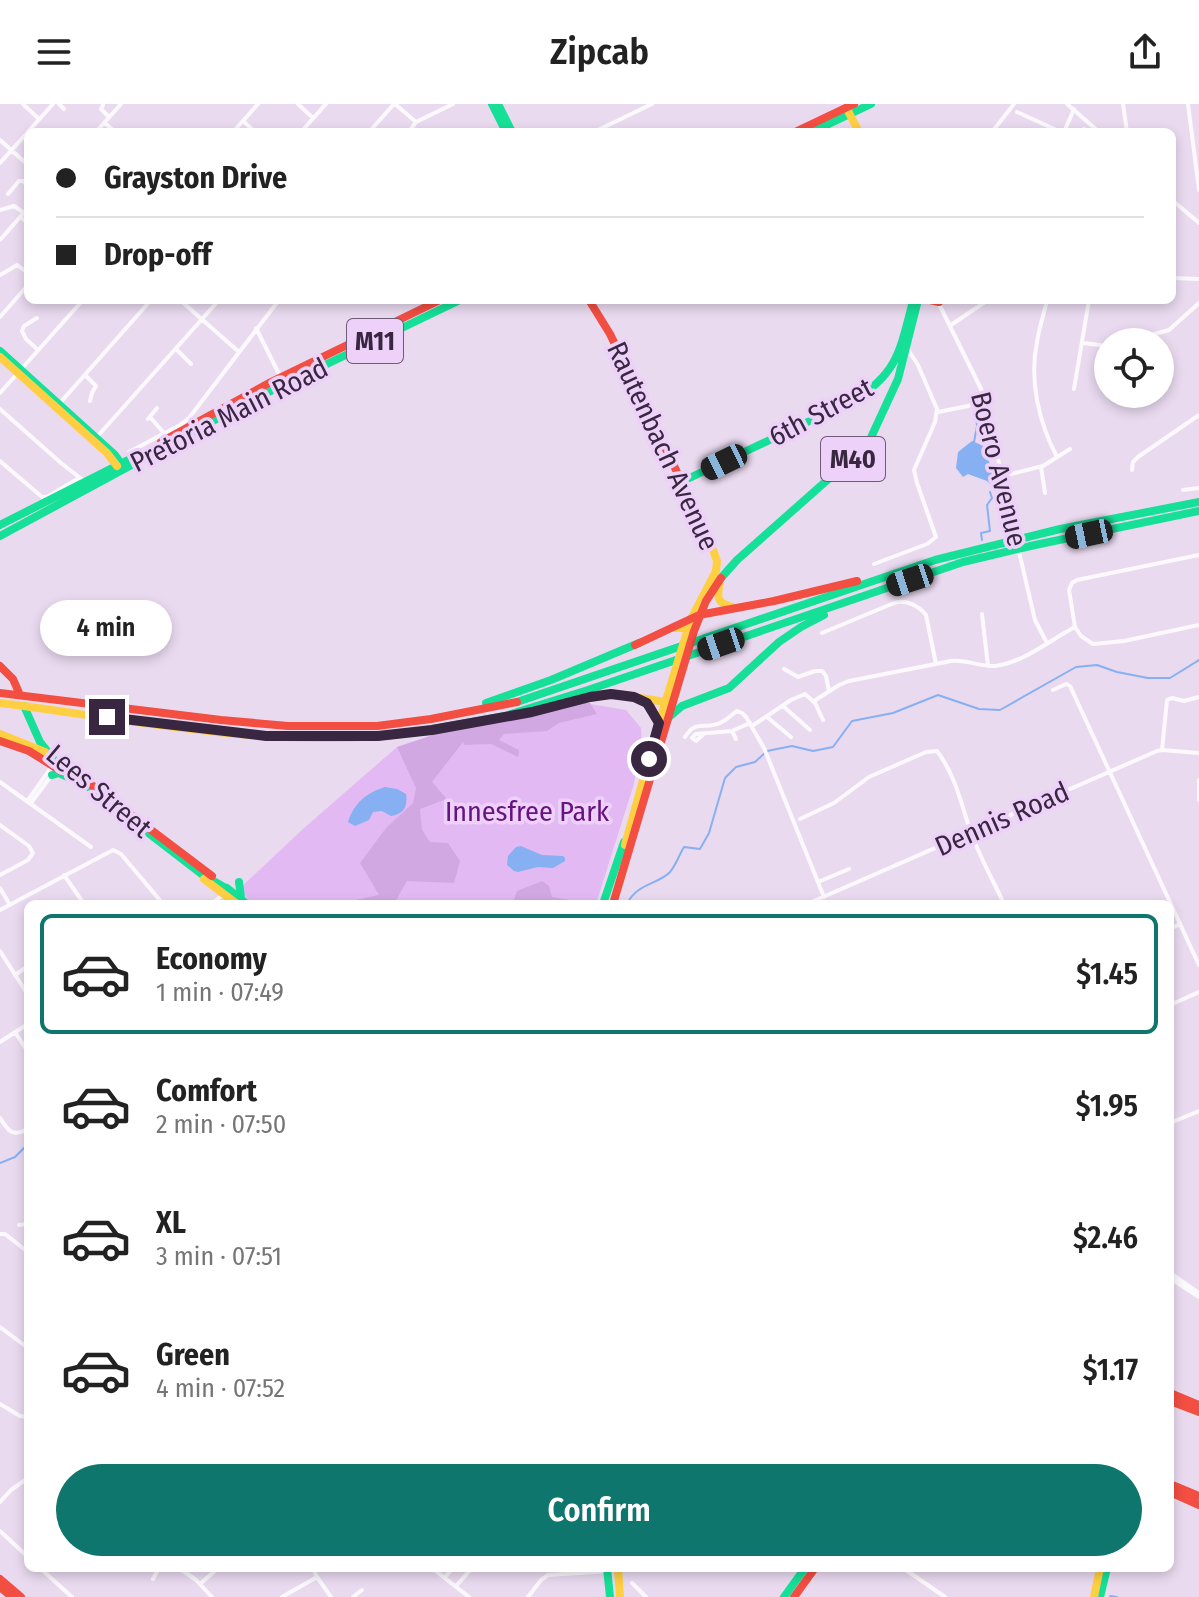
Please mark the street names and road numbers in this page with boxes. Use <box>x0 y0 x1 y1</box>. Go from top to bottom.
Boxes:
road number: M11 <box>347 319 403 363</box>
street label: Rautenbach Avenue <box>600 336 726 556</box>
street label: Pretoria Main Road <box>125 351 333 479</box>
street label: 6th Street <box>763 370 879 453</box>
street label: Boero Avenue <box>964 388 1034 550</box>
road number: M40 <box>821 437 885 481</box>
street label: Lees Street <box>40 738 159 845</box>
street label: Dennis Road <box>930 775 1074 863</box>

